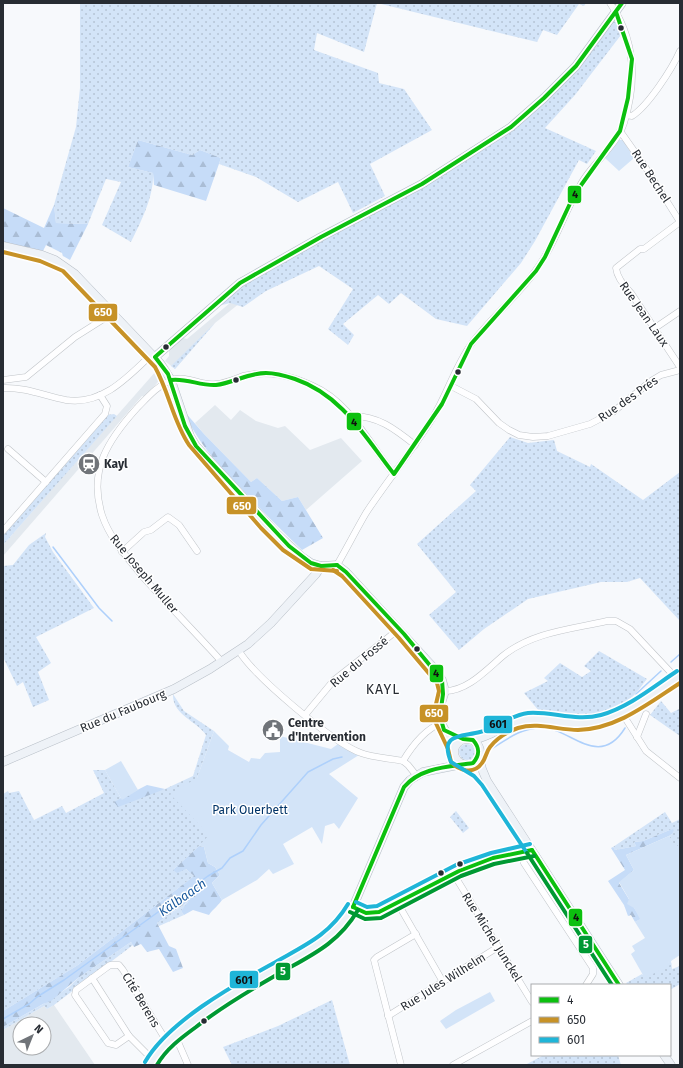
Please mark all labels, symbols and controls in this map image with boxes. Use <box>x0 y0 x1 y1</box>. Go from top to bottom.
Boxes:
unlabelled marker <box>616 23 626 33</box>
street label: Rue Bechel <box>629 147 674 206</box>
line badge: 4 <box>567 185 582 204</box>
text: 4 <box>572 188 578 201</box>
street label: Rue Jean Laux <box>616 279 672 349</box>
line badge: 650 <box>88 303 118 322</box>
text: 650 <box>94 306 113 319</box>
unlabelled marker <box>161 342 171 352</box>
unlabelled marker <box>453 367 463 377</box>
street label: Rue des Prés <box>595 373 661 425</box>
unlabelled marker <box>231 375 241 385</box>
line badge: 4 <box>346 412 362 431</box>
text: 4 <box>351 416 357 429</box>
station icon: Kayl <box>76 451 102 477</box>
place label: Kayl <box>104 457 128 471</box>
line badge: 650 <box>226 496 257 515</box>
text: 650 <box>233 500 252 513</box>
street label: Rue Joseph Muller <box>107 532 181 617</box>
street label: Rue du Fossé <box>327 634 391 690</box>
unlabelled marker <box>412 644 422 654</box>
line badge: 4 <box>429 664 444 683</box>
text: 4 <box>433 667 439 680</box>
district label: KAYL <box>366 681 400 698</box>
street label: Rue du Faubourg <box>78 686 169 735</box>
line badge: 650 <box>419 704 449 723</box>
text: 650 <box>425 707 444 720</box>
line badge: 601 <box>483 715 513 734</box>
place label: Centre d'Intervention <box>288 716 366 744</box>
public building icon: Centre d'Intervention <box>260 717 286 743</box>
text: 601 <box>489 718 507 731</box>
park label: Park Ouerbett <box>212 803 288 817</box>
unlabelled marker <box>455 859 465 869</box>
unlabelled marker <box>436 868 446 878</box>
water label: Kälbaach <box>156 876 209 919</box>
street label: Rue Michel Junckel <box>459 890 525 984</box>
line badge: 4 <box>568 908 583 927</box>
text: 4 <box>573 911 579 924</box>
line badge: 5 <box>578 935 593 954</box>
text: 5 <box>583 938 589 951</box>
street label: Rue Jules Wilhelm <box>398 950 488 1014</box>
line badge: 5 <box>275 962 291 981</box>
text: 5 <box>280 965 286 978</box>
street label: Cité Berens <box>119 970 163 1030</box>
line badge: 601 <box>229 970 259 989</box>
text: 601 <box>235 974 253 987</box>
legend <box>531 984 671 1056</box>
text: 4 <box>567 993 574 1007</box>
text: 650 <box>567 1013 586 1027</box>
north arrow <box>12 1016 52 1056</box>
unlabelled marker <box>199 1016 209 1026</box>
text: N <box>31 1022 46 1036</box>
text: 601 <box>567 1033 585 1047</box>

